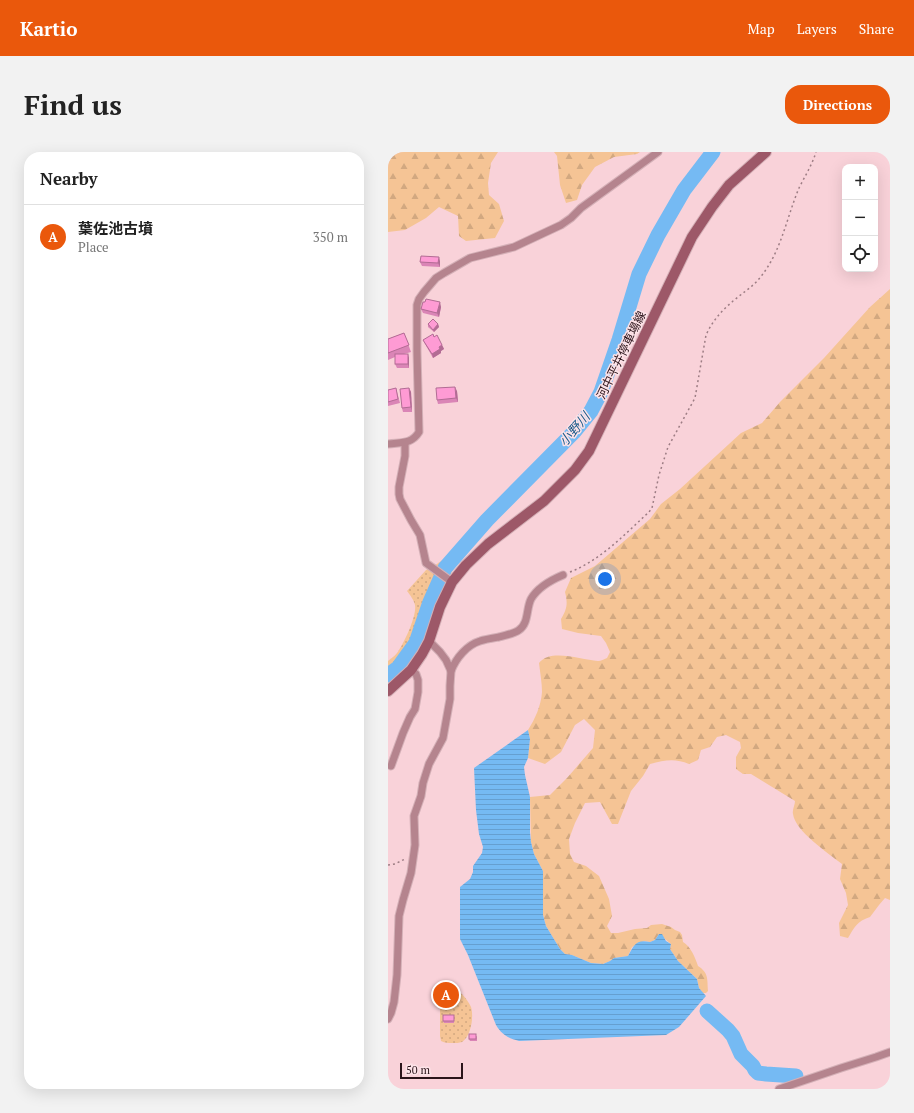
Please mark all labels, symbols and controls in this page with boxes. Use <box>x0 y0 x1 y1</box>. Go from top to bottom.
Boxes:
text: Kartio <box>20 16 77 41</box>
text: Map <box>748 19 775 38</box>
text: Layers <box>797 19 837 38</box>
text: Share <box>859 19 894 38</box>
button: Directions <box>785 85 890 124</box>
text: Find us <box>24 86 122 123</box>
map controls <box>842 164 878 272</box>
button: + <box>842 164 878 200</box>
text: Nearby <box>40 167 98 190</box>
button: − <box>842 200 878 236</box>
text: 葉佐池古墳 <box>78 218 153 238</box>
text: A <box>48 228 58 246</box>
text: 350 m <box>313 228 348 246</box>
button: locate <box>842 236 878 272</box>
text: Place <box>78 238 109 256</box>
street label: 河中平井停車場線 <box>593 309 649 401</box>
water label: 小野川 <box>554 407 595 450</box>
your location <box>595 569 615 589</box>
pin: A <box>433 980 459 1010</box>
scale bar <box>400 1061 463 1080</box>
text: 50 m <box>406 1063 430 1077</box>

